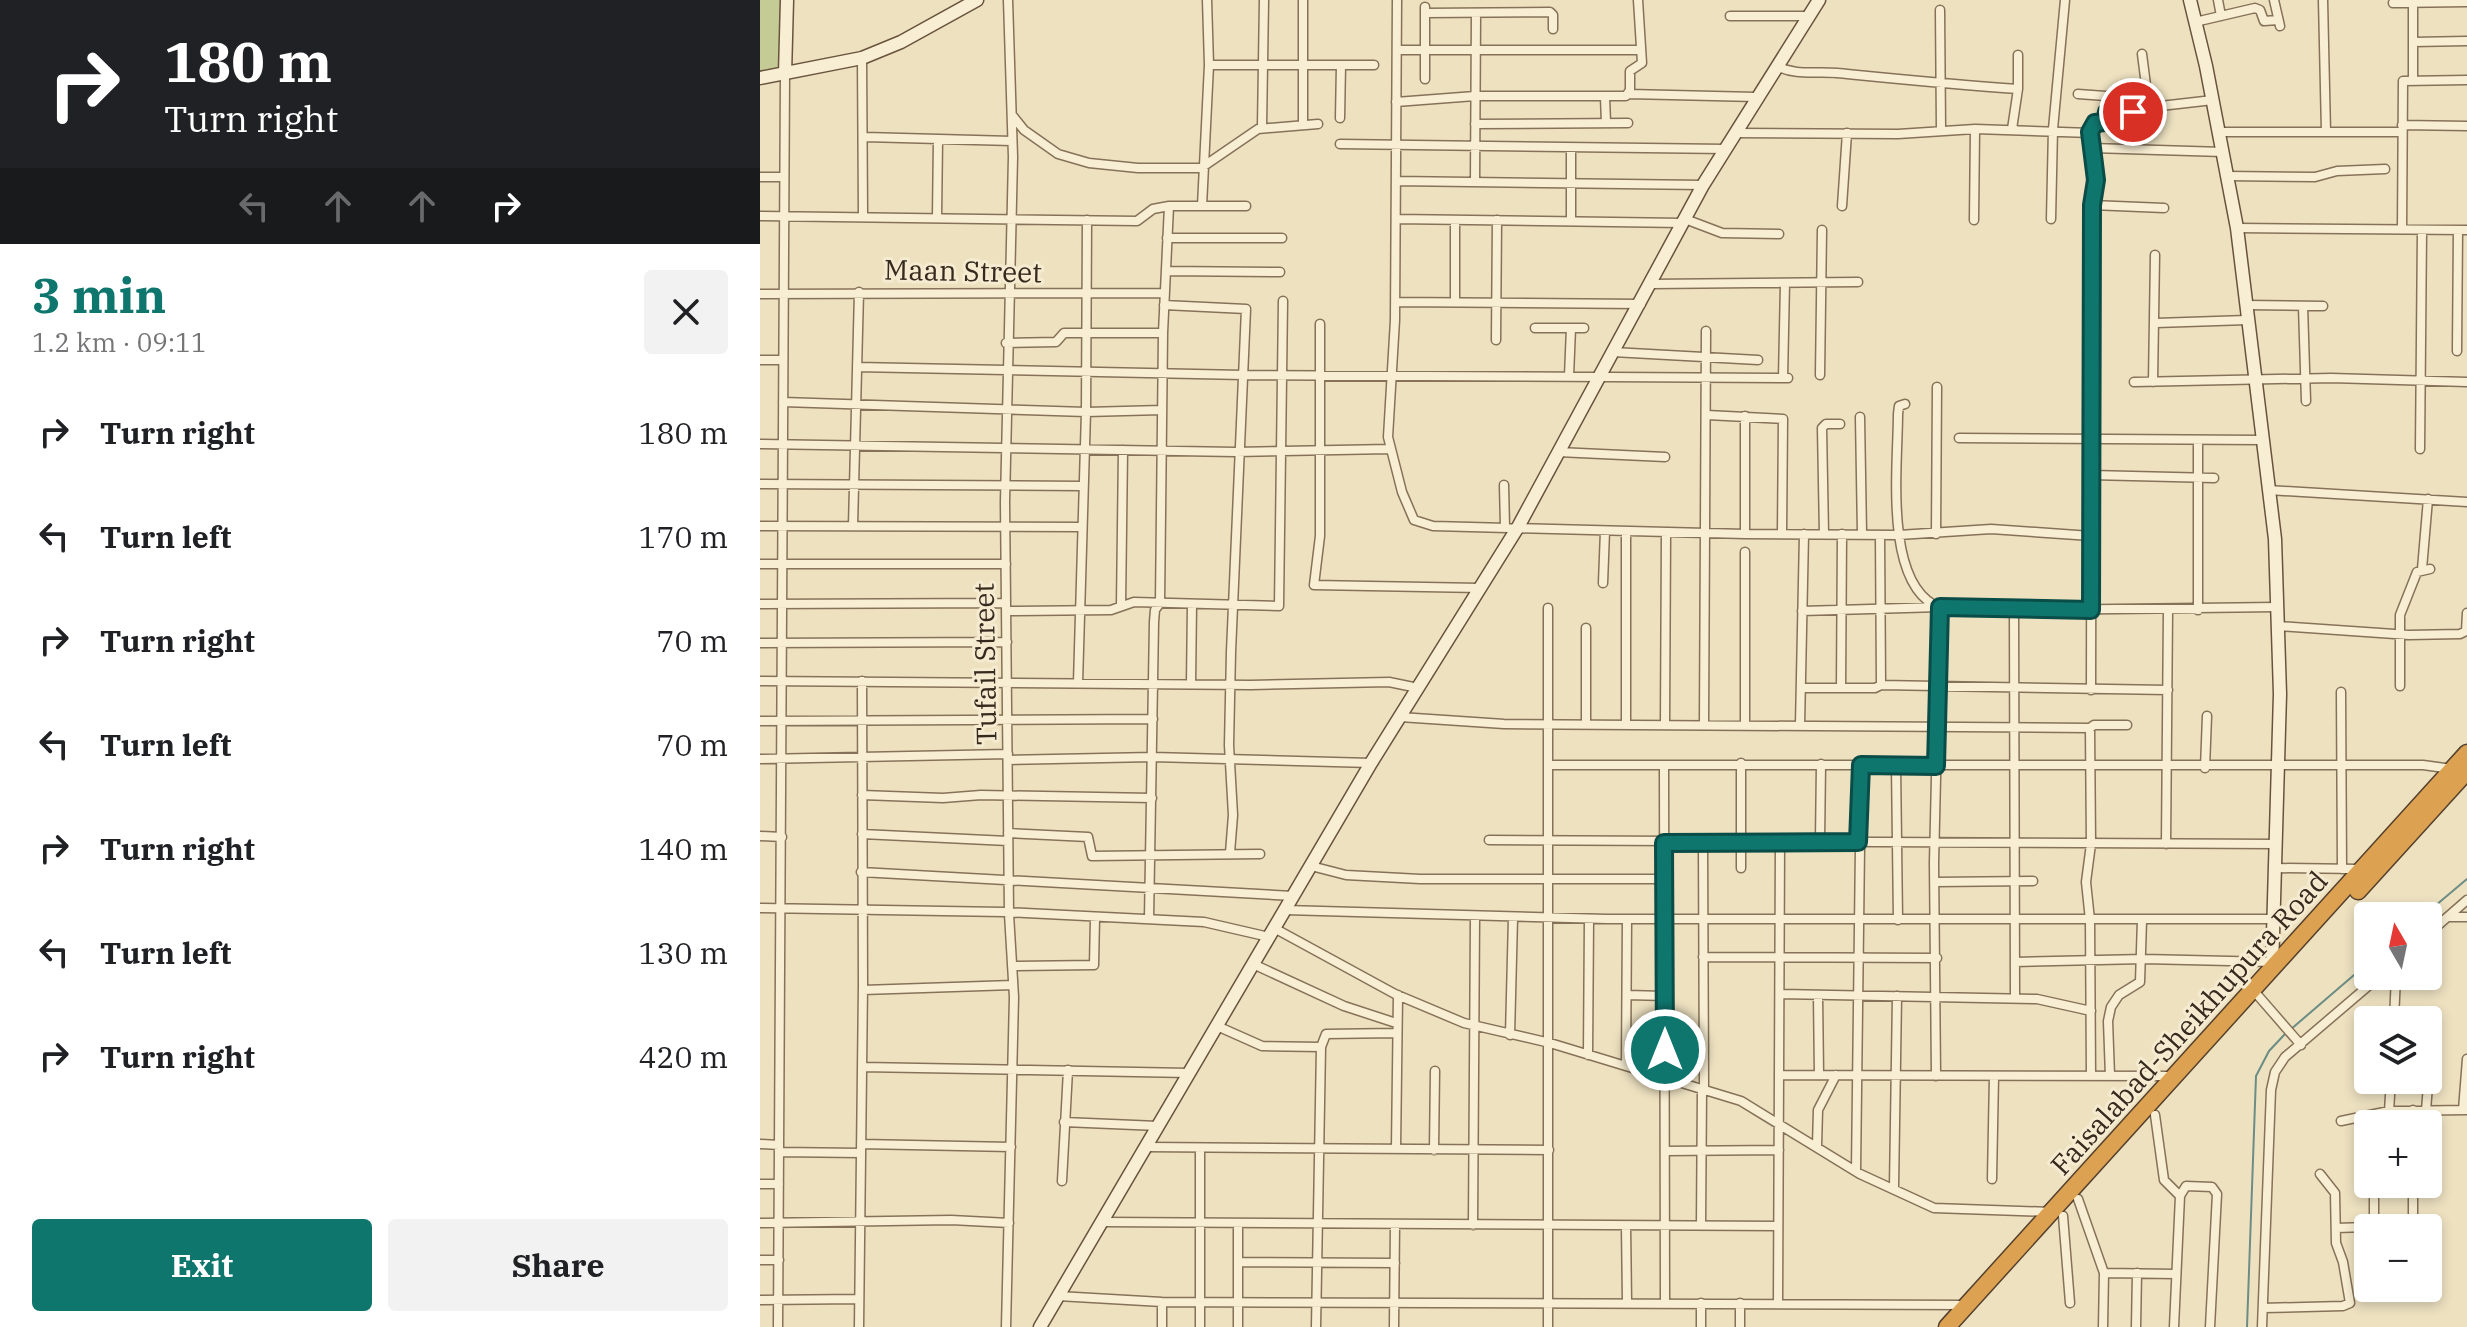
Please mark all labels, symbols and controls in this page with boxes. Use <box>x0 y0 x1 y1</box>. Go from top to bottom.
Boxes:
text: 180 m <box>164 25 332 97</box>
icon: right <box>32 32 136 136</box>
pin <box>2099 78 2167 146</box>
icon: arrive <box>2111 90 2155 134</box>
text: Turn right <box>164 95 338 142</box>
icon: left <box>232 184 276 228</box>
icon: ahead <box>316 184 360 228</box>
icon: ahead <box>400 184 444 228</box>
icon: right <box>484 184 528 228</box>
street label: Maan Street <box>884 251 1042 290</box>
text: 3 min <box>32 264 166 326</box>
button: close <box>644 270 728 354</box>
text: 1.2 km · 09:11 <box>32 325 207 359</box>
icon: right <box>32 410 76 454</box>
text: Turn right <box>100 413 255 452</box>
text: 180 m <box>638 413 728 452</box>
icon: left <box>32 514 76 558</box>
text: Turn left <box>100 517 232 556</box>
text: 170 m <box>638 517 728 556</box>
street label: Tufail Street <box>965 582 1004 745</box>
icon: right <box>32 618 76 662</box>
text: Turn right <box>100 621 255 660</box>
text: 70 m <box>656 621 728 660</box>
icon: left <box>32 722 76 766</box>
text: Turn left <box>100 725 232 764</box>
text: 70 m <box>656 725 728 764</box>
icon: right <box>32 826 76 870</box>
text: Turn right <box>100 829 255 868</box>
text: 140 m <box>638 829 728 868</box>
street label: Faisalabad-Sheikhupura Road <box>2042 863 2335 1183</box>
north arrow <box>2354 902 2442 990</box>
map controls <box>2354 902 2442 1302</box>
icon: left <box>32 930 76 974</box>
text: Turn left <box>100 933 232 972</box>
text: 130 m <box>638 933 728 972</box>
button: layers <box>2354 1006 2442 1094</box>
position arrow <box>1623 1008 1707 1092</box>
icon: right <box>32 1034 76 1078</box>
text: Turn right <box>100 1037 255 1076</box>
text: 420 m <box>638 1037 728 1076</box>
button: + <box>2354 1110 2442 1198</box>
button: − <box>2354 1214 2442 1302</box>
button: Exit <box>32 1219 372 1311</box>
button: Share <box>388 1219 728 1311</box>

